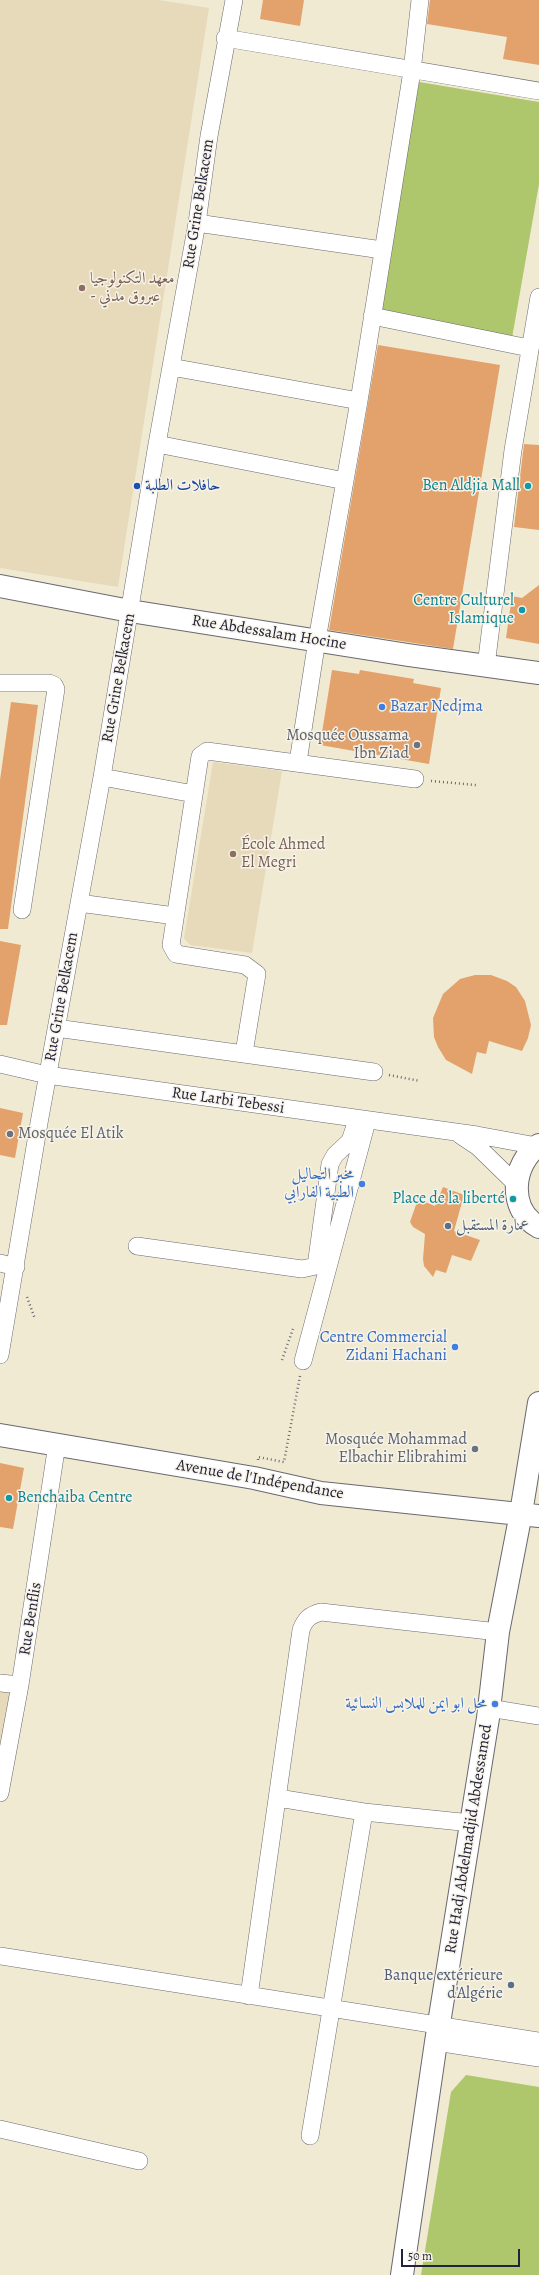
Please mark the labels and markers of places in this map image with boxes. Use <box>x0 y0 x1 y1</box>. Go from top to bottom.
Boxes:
place label: معهد التكنولوجيا - عبروق مدني <box>90 269 174 307</box>
marker: معهد التكنولوجيا - عبروق مدني <box>77 283 87 293</box>
place label: حافلات الطلبة <box>145 476 220 496</box>
place label: Ben Aldjia Mall <box>422 476 520 496</box>
marker: حافلات الطلبة <box>132 481 142 491</box>
marker: Ben Aldjia Mall <box>523 481 533 491</box>
place label: Centre Culturel Islamique <box>413 591 514 629</box>
marker: Centre Culturel Islamique <box>517 605 527 615</box>
place label: Bazar Nedjma <box>390 697 483 717</box>
marker: Bazar Nedjma <box>377 702 387 712</box>
place label: Mosquée Oussama Ibn Ziad <box>286 726 409 764</box>
marker: Mosquée Oussama Ibn Ziad <box>412 740 422 750</box>
place label: École Ahmed El Megri <box>241 835 325 873</box>
marker: École Ahmed El Megri <box>228 849 238 859</box>
place label: Mosquée El Atik <box>18 1124 124 1144</box>
marker: Mosquée El Atik <box>5 1129 15 1139</box>
place label: مخبر التحاليل الطبية الفارابي <box>284 1165 354 1203</box>
marker: مخبر التحاليل الطبية الفارابي <box>357 1179 367 1189</box>
place label: Place de la liberté <box>392 1189 505 1209</box>
marker: Place de la liberté <box>508 1194 518 1204</box>
place label: عمارة المستقبل <box>456 1216 529 1236</box>
marker: عمارة المستقبل <box>443 1221 453 1231</box>
place label: Centre Commercial Zidani Hachani <box>320 1328 447 1366</box>
marker: Centre Commercial Zidani Hachani <box>450 1342 460 1352</box>
place label: Mosquée Mohammad Elbachir Elibrahimi <box>325 1430 467 1468</box>
marker: Mosquée Mohammad Elbachir Elibrahimi <box>470 1444 480 1454</box>
place label: Benchaiba Centre <box>17 1488 132 1508</box>
marker: Benchaiba Centre <box>4 1493 14 1503</box>
place label: محل ابو ايمن للملابس النسائية <box>345 1694 487 1714</box>
marker: محل ابو ايمن للملابس النسائية <box>490 1699 500 1709</box>
place label: Banque extérieure d'Algérie <box>383 1966 503 2004</box>
marker: Banque extérieure d'Algérie <box>506 1980 516 1990</box>

